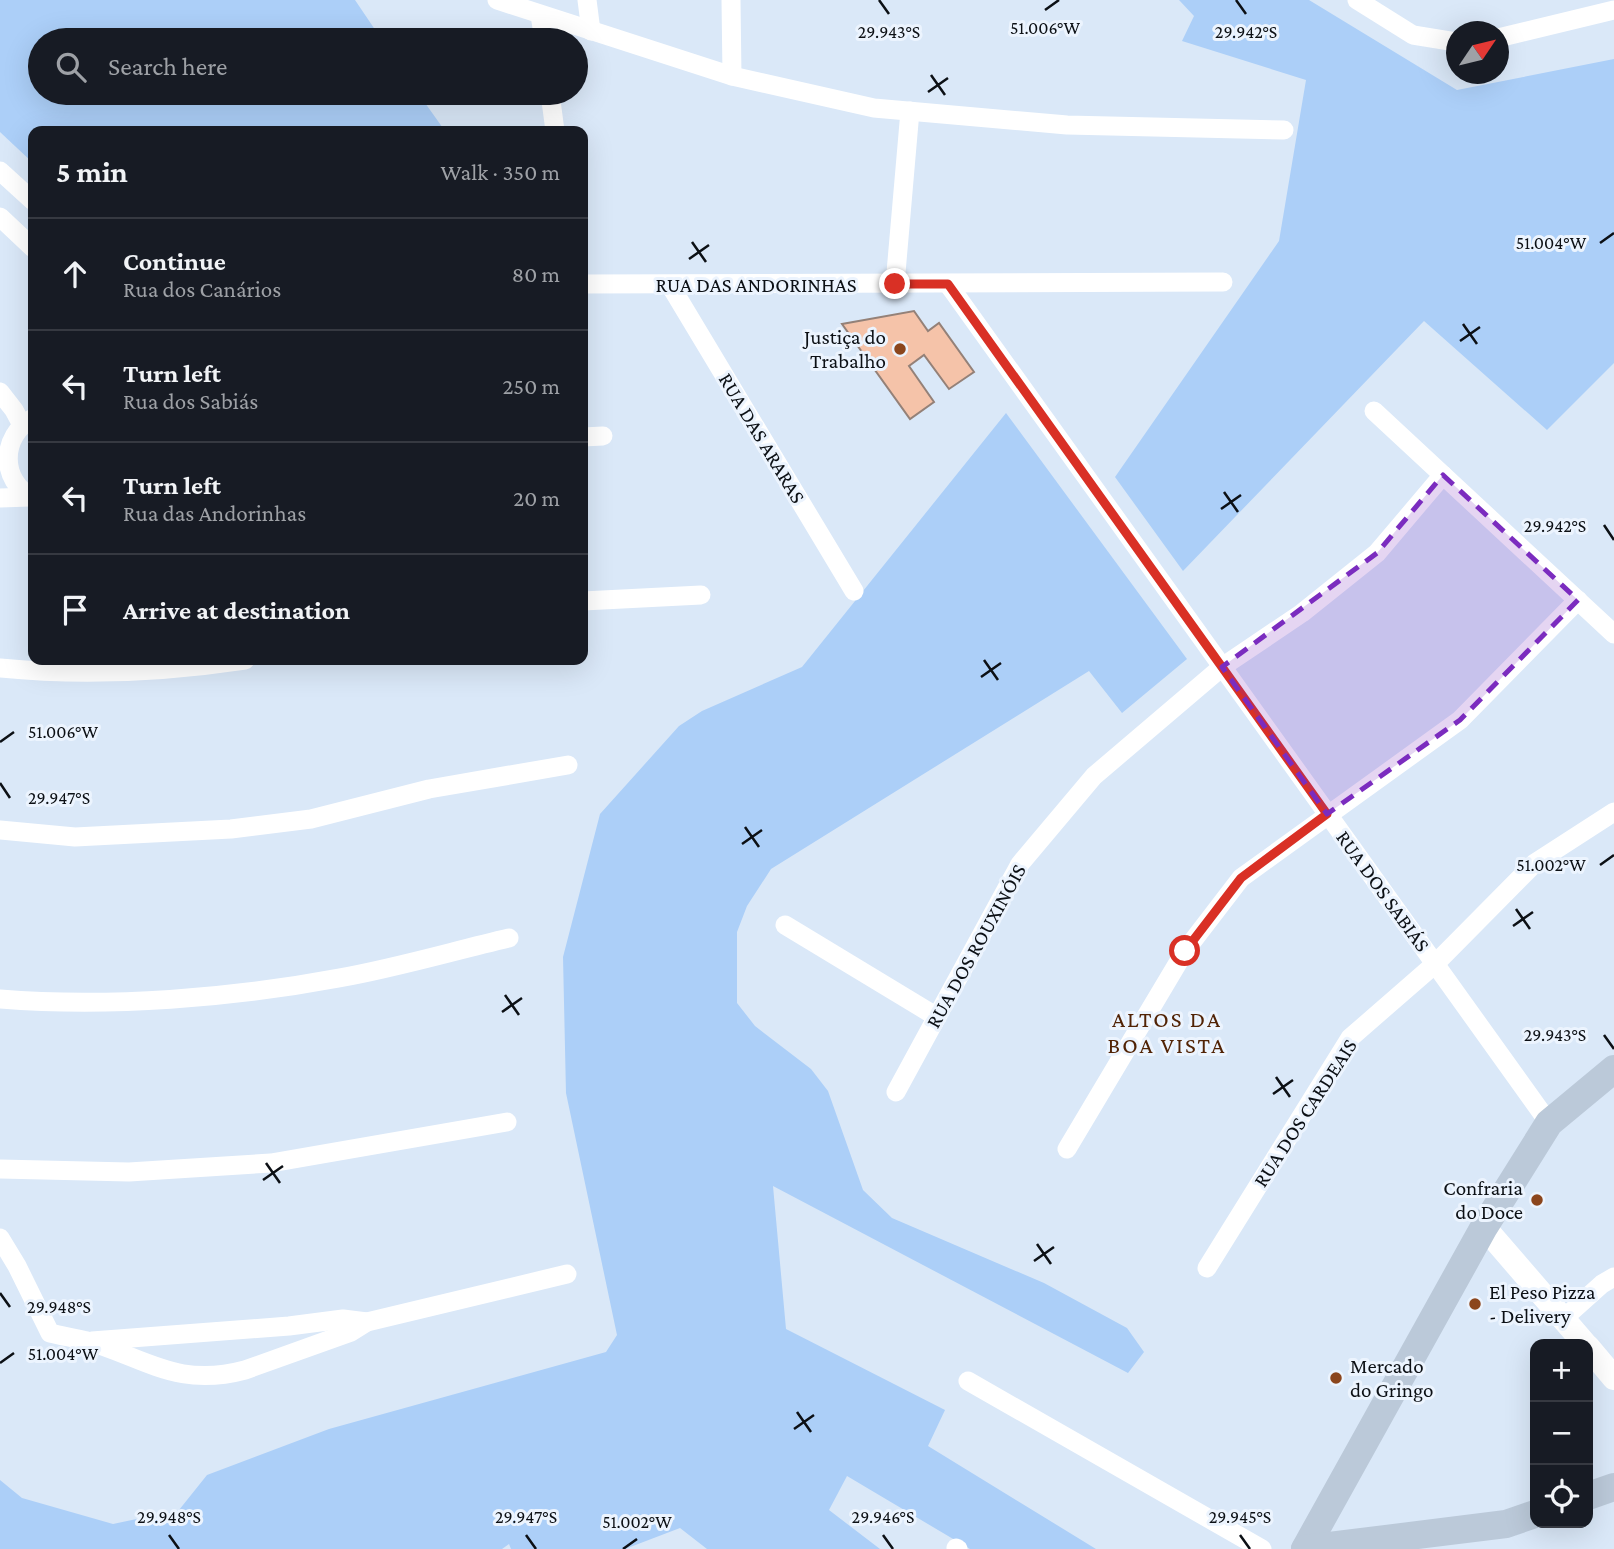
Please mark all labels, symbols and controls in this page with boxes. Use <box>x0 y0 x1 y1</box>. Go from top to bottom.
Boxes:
text: 51.006°W <box>1010 18 1080 38</box>
north arrow <box>1446 21 1509 84</box>
text: 29.943°S <box>858 22 920 42</box>
text: 29.942°S <box>1215 22 1277 42</box>
search box <box>28 28 588 105</box>
icon: search <box>52 48 90 86</box>
text: Search here <box>108 52 227 81</box>
text: 5 min <box>56 155 128 188</box>
text: Walk · 350 m <box>441 159 560 185</box>
text: 51.004°W <box>1516 233 1587 253</box>
text: Continue <box>123 247 226 276</box>
icon: ahead <box>56 255 94 293</box>
text: 80 m <box>512 261 560 287</box>
route end <box>879 268 910 299</box>
street label: RUA DAS ANDORINHAS <box>655 273 857 297</box>
text: Rua dos Canários <box>123 276 281 302</box>
place label: Justiça do Trabalho <box>802 325 886 373</box>
marker: Justiça do Trabalho <box>892 341 908 357</box>
text: Turn left <box>123 359 221 388</box>
icon: left <box>56 367 94 405</box>
street label: RUA DAS ARARAS <box>714 369 810 508</box>
text: 250 m <box>502 373 560 399</box>
text: Rua dos Sabiás <box>123 388 258 414</box>
text: Turn left <box>123 471 221 500</box>
icon: left <box>56 479 94 517</box>
text: 20 m <box>513 485 560 511</box>
text: Rua das Andorinhas <box>123 500 306 526</box>
text: 29.942°S <box>1524 516 1586 536</box>
icon: arrive <box>56 591 94 629</box>
text: Arrive at destination <box>123 596 350 625</box>
text: 51.006°W <box>28 722 98 742</box>
text: 29.947°S <box>28 788 90 808</box>
street label: RUA DOS SABIÁS <box>1331 826 1435 956</box>
text: 51.002°W <box>1516 855 1586 875</box>
street label: RUA DOS ROUXINÓIS <box>921 860 1031 1032</box>
route start <box>1169 935 1200 966</box>
district label: ALTOS DA BOA VISTA <box>1108 1006 1226 1058</box>
text: 29.943°S <box>1524 1025 1586 1045</box>
street label: RUA DOS CARDEAIS <box>1248 1034 1362 1191</box>
place label: Confraria do Doce <box>1443 1176 1523 1224</box>
marker: Confraria do Doce <box>1529 1192 1545 1208</box>
place label: El Peso Pizza - Delivery <box>1489 1280 1596 1328</box>
marker: El Peso Pizza - Delivery <box>1467 1296 1483 1312</box>
text: 29.948°S <box>27 1297 91 1317</box>
map controls <box>1530 1339 1593 1528</box>
button: + <box>1530 1339 1593 1402</box>
text: 51.004°W <box>28 1344 99 1364</box>
place label: Mercado do Gringo <box>1350 1354 1433 1402</box>
marker: Mercado do Gringo <box>1328 1370 1344 1386</box>
button: − <box>1530 1402 1593 1465</box>
button: locate <box>1530 1465 1593 1528</box>
text: 29.948°S <box>137 1507 201 1527</box>
text: 29.947°S <box>495 1507 557 1527</box>
text: 29.946°S <box>852 1507 914 1527</box>
text: 29.945°S <box>1209 1507 1271 1527</box>
text: 51.002°W <box>602 1512 672 1532</box>

